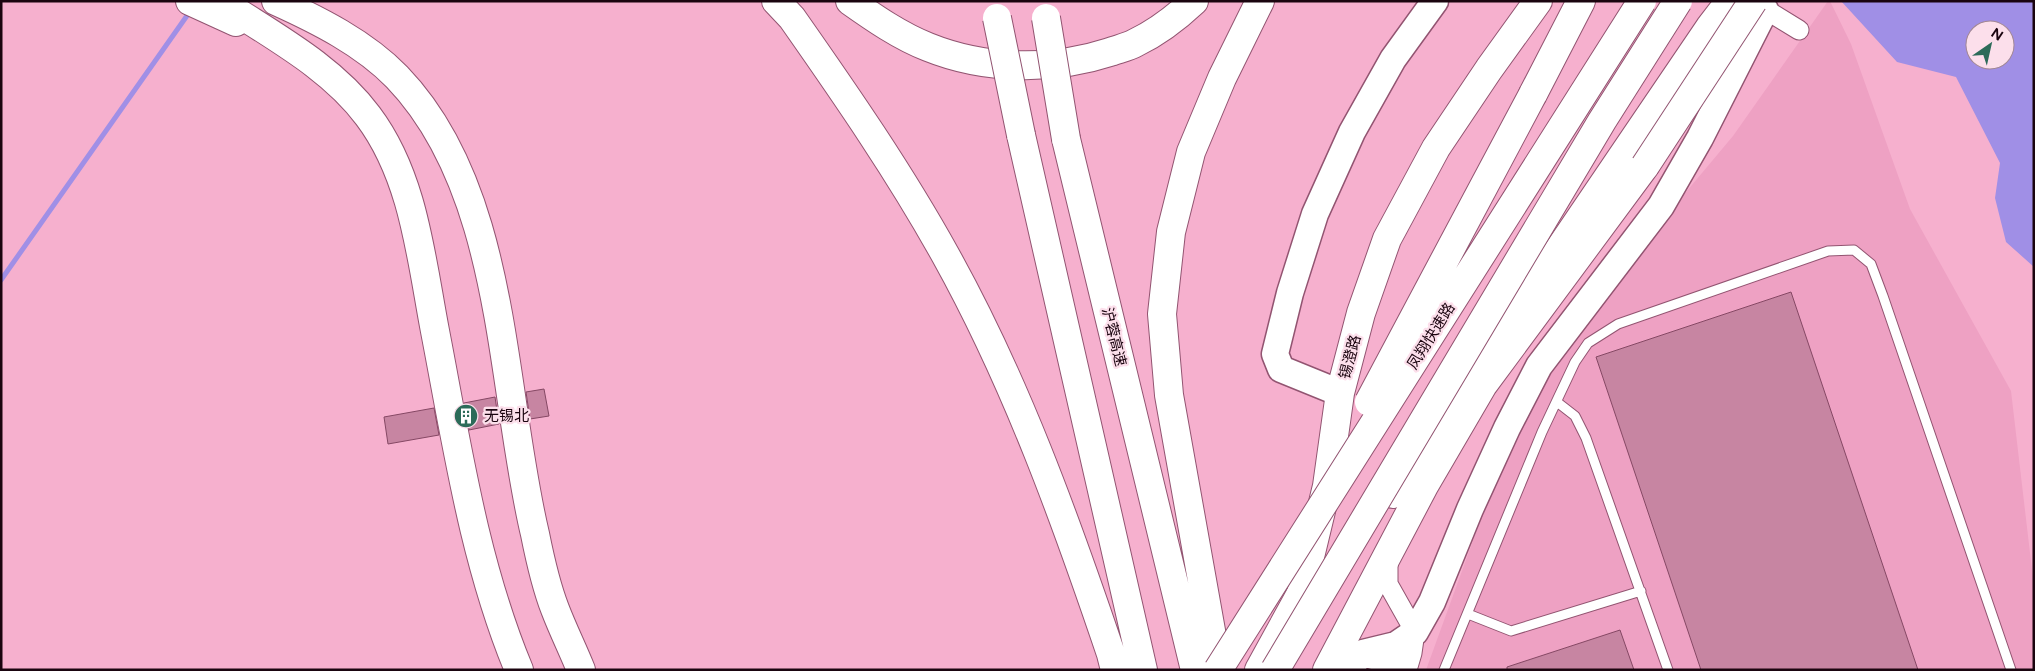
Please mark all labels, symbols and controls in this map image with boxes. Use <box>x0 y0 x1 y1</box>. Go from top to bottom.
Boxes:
north arrow <box>1965 20 2015 70</box>
text: N <box>1988 25 2006 45</box>
street label: 凤翔快速路 <box>1403 299 1459 373</box>
street label: 沪蓉高速 <box>1098 306 1130 368</box>
street label: 锡澄路 <box>1335 333 1365 381</box>
building icon: 无锡北 <box>453 403 479 429</box>
place label: 无锡北 <box>484 407 529 425</box>

